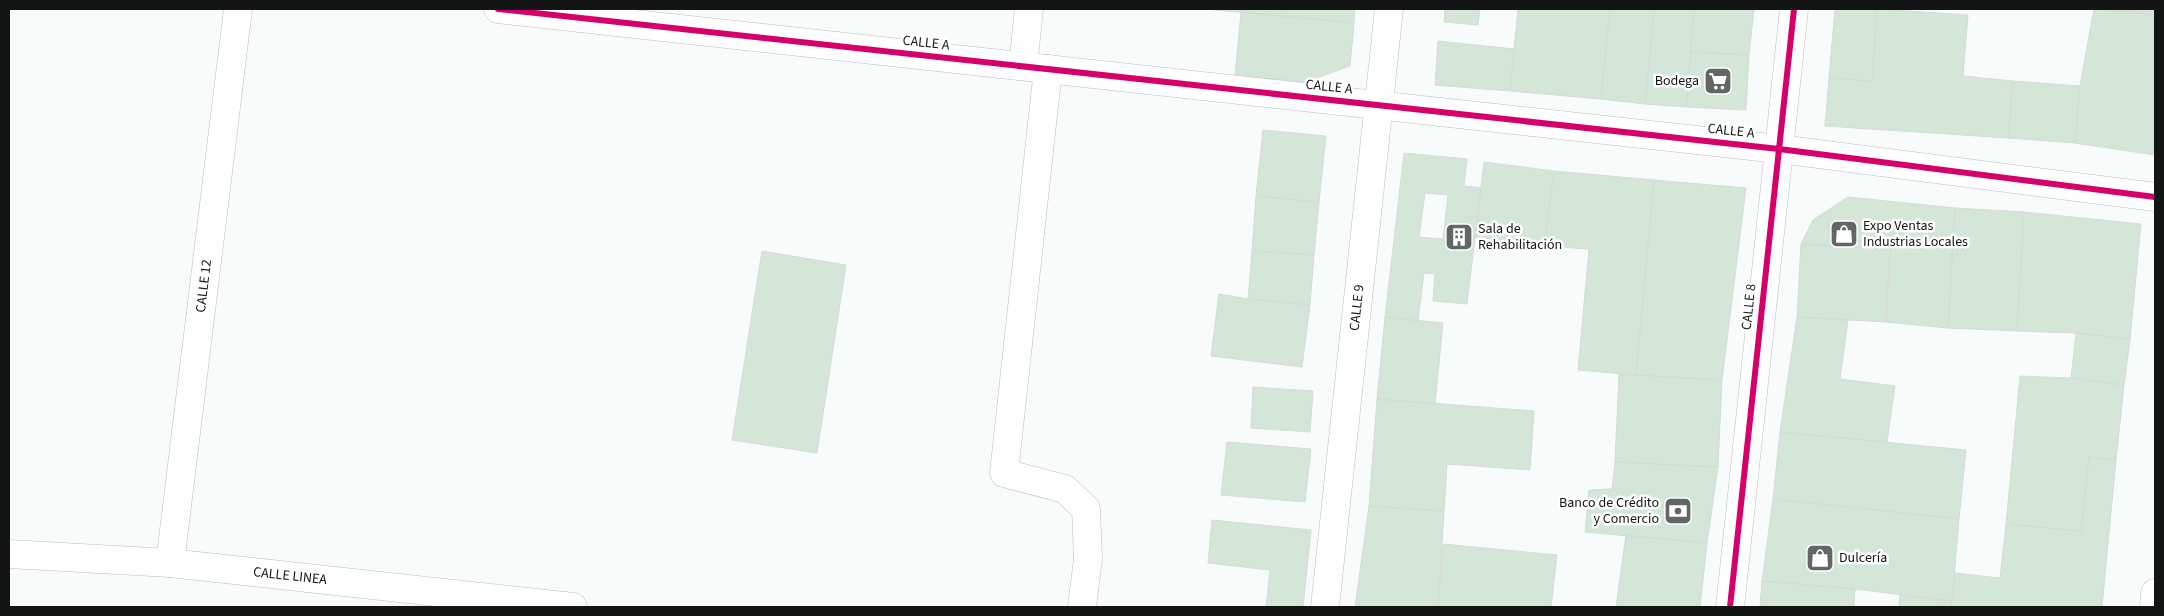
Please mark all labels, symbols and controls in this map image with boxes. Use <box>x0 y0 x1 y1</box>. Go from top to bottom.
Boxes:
street label: CALLE A <box>902 31 951 55</box>
supermarket icon: Bodega <box>1703 66 1733 96</box>
place label: Bodega <box>1655 71 1699 91</box>
street label: CALLE A <box>1305 75 1354 99</box>
street label: CALLE A <box>1707 119 1756 143</box>
place label: Expo Ventas Industrias Locales <box>1863 216 1968 252</box>
place label: Sala de Rehabilitación <box>1478 219 1562 255</box>
shop icon: Expo Ventas Industrias Locales <box>1829 219 1859 249</box>
building icon: Sala de Rehabilitación <box>1444 222 1474 252</box>
street label: CALLE 12 <box>191 258 217 314</box>
street label: CALLE 8 <box>1737 283 1761 331</box>
street label: CALLE 9 <box>1345 284 1369 332</box>
place label: Banco de Crédito y Comercio <box>1559 493 1659 529</box>
bank icon: Banco de Crédito y Comercio <box>1663 496 1693 526</box>
shop icon: Dulcería <box>1805 543 1835 573</box>
place label: Dulcería <box>1839 548 1887 568</box>
street label: CALLE LINEA <box>252 562 328 590</box>

